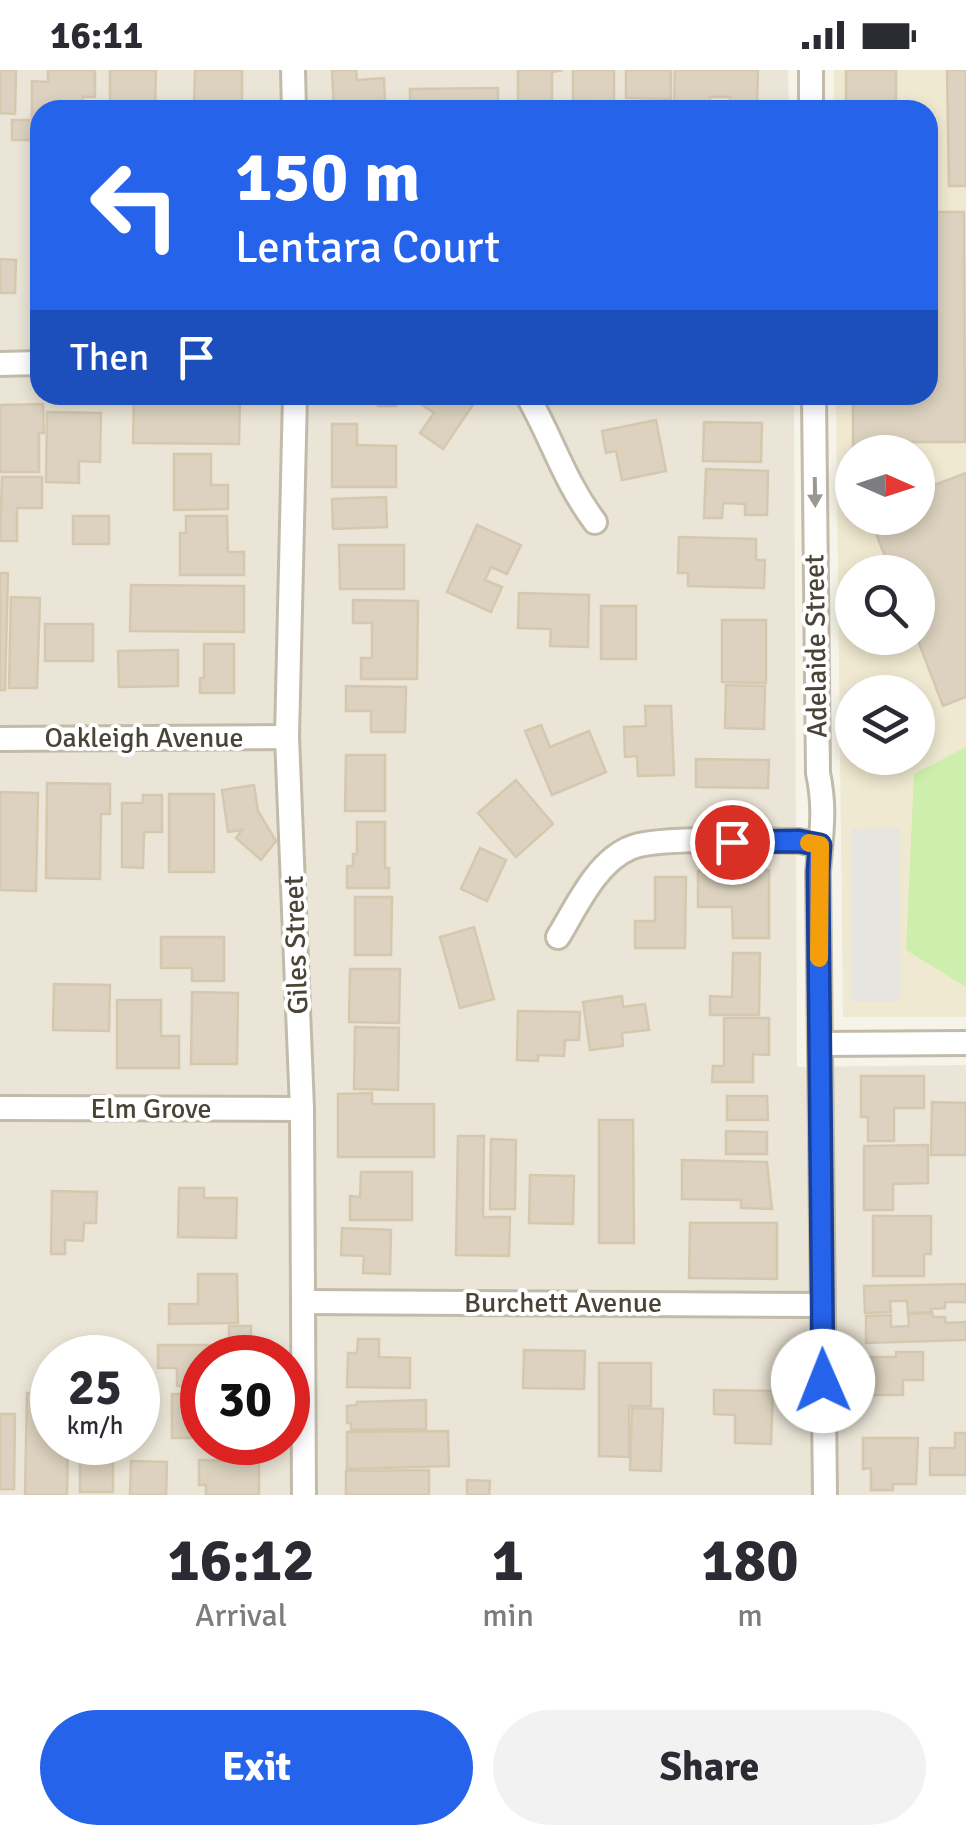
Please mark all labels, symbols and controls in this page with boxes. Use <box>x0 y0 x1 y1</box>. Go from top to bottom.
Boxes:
text: 16:11 <box>50 12 143 59</box>
text: 150 m <box>235 134 420 220</box>
icon: left <box>70 140 200 270</box>
text: Lentara Court <box>235 220 500 275</box>
icon: arrive <box>169 330 224 385</box>
text: Then <box>70 334 149 381</box>
north arrow <box>835 435 935 535</box>
map controls <box>835 435 935 775</box>
one-way arrow <box>807 477 823 509</box>
street label: Adelaide Street <box>797 554 835 738</box>
button: search <box>835 555 935 655</box>
button: layers <box>835 675 935 775</box>
street label: Oakleigh Avenue <box>44 721 244 755</box>
pin <box>690 800 775 885</box>
icon: arrive <box>705 815 760 870</box>
street label: Giles Street <box>277 875 315 1015</box>
street label: Elm Grove <box>91 1092 211 1126</box>
street label: Burchett Avenue <box>464 1286 662 1320</box>
position arrow <box>771 1329 875 1433</box>
speed limit sign: 30 <box>180 1335 310 1465</box>
text: 25 <box>68 1357 122 1419</box>
text: km/h <box>67 1410 123 1441</box>
text: 16:12 <box>167 1524 315 1598</box>
text: 1 <box>492 1524 524 1598</box>
text: 180 <box>701 1524 799 1598</box>
text: Arrival <box>195 1596 287 1635</box>
text: min <box>482 1596 534 1635</box>
text: m <box>737 1596 763 1635</box>
button: Exit <box>40 1710 473 1825</box>
button: Share <box>493 1710 926 1825</box>

